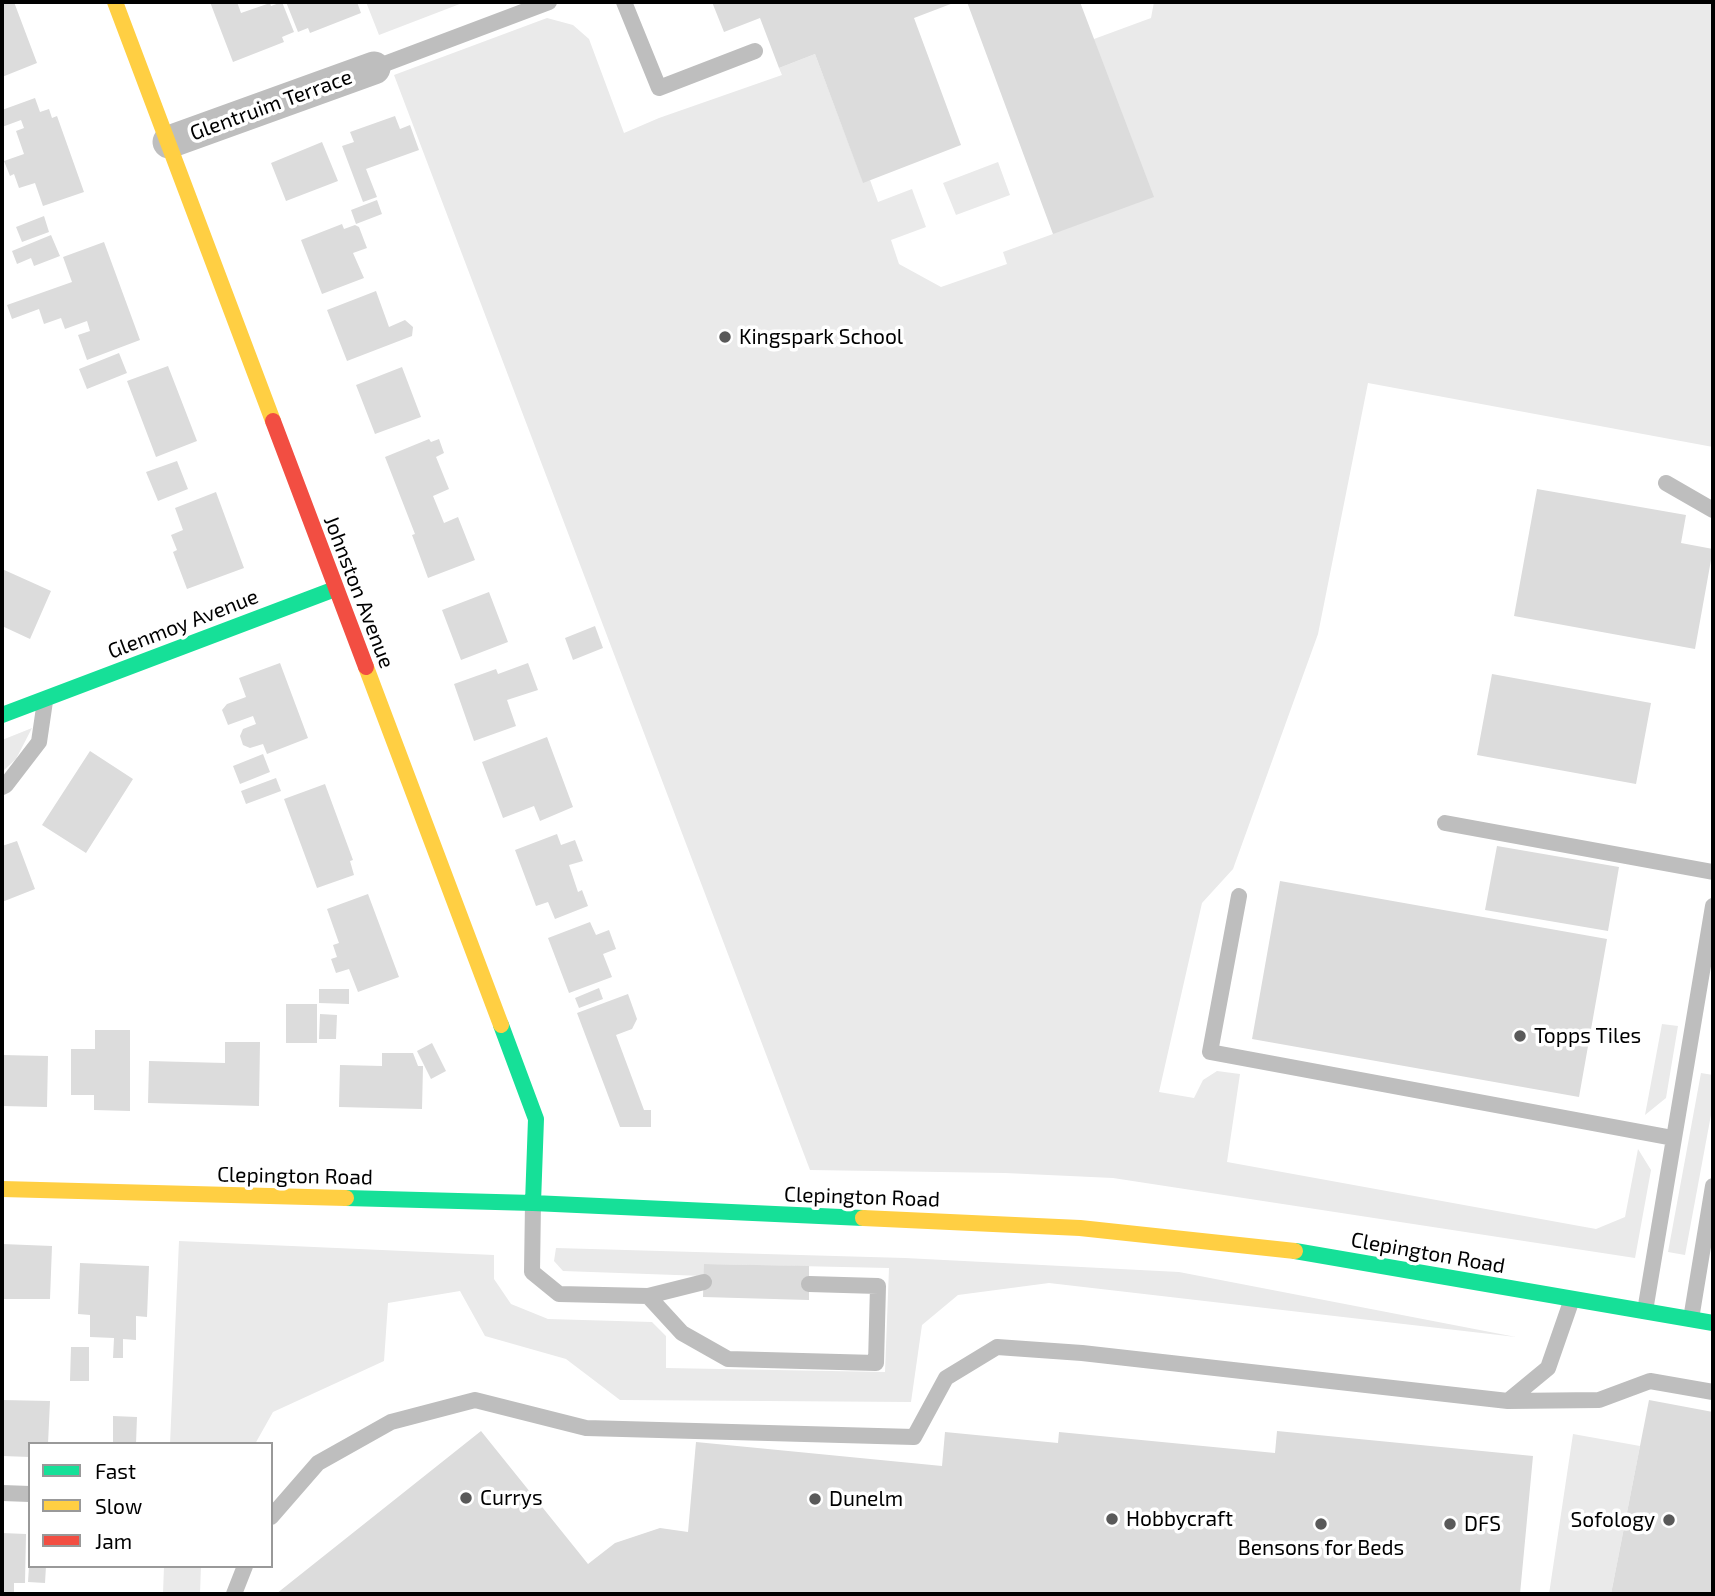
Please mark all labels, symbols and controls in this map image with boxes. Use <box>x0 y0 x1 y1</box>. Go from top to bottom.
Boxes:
street label: Glentruim Terrace <box>187 64 355 146</box>
place label: Kingspark School <box>739 324 903 350</box>
marker: Kingspark School <box>717 329 733 345</box>
street label: Johnston Avenue <box>318 512 400 672</box>
street label: Glenmoy Avenue <box>104 584 262 664</box>
place label: Topps Tiles <box>1534 1023 1641 1049</box>
marker: Topps Tiles <box>1512 1028 1528 1044</box>
street label: Clepington Road <box>217 1162 373 1190</box>
street label: Clepington Road <box>784 1182 940 1212</box>
street label: Clepington Road <box>1349 1227 1507 1279</box>
legend <box>28 1442 273 1568</box>
text: Fast <box>95 1458 136 1483</box>
place label: Currys <box>480 1485 543 1511</box>
place label: Dunelm <box>829 1486 903 1512</box>
marker: Currys <box>458 1490 474 1506</box>
marker: Dunelm <box>807 1491 823 1507</box>
text: Slow <box>95 1493 142 1518</box>
place label: Hobbycraft <box>1126 1506 1233 1532</box>
place label: Sofology <box>1571 1507 1655 1533</box>
marker: Hobbycraft <box>1104 1511 1120 1527</box>
place label: DFS <box>1464 1511 1501 1537</box>
marker: Sofology <box>1661 1512 1677 1528</box>
marker: Bensons for Beds <box>1313 1516 1329 1532</box>
marker: DFS <box>1442 1516 1458 1532</box>
text: Jam <box>95 1528 132 1553</box>
place label: Bensons for Beds <box>1238 1535 1404 1561</box>

